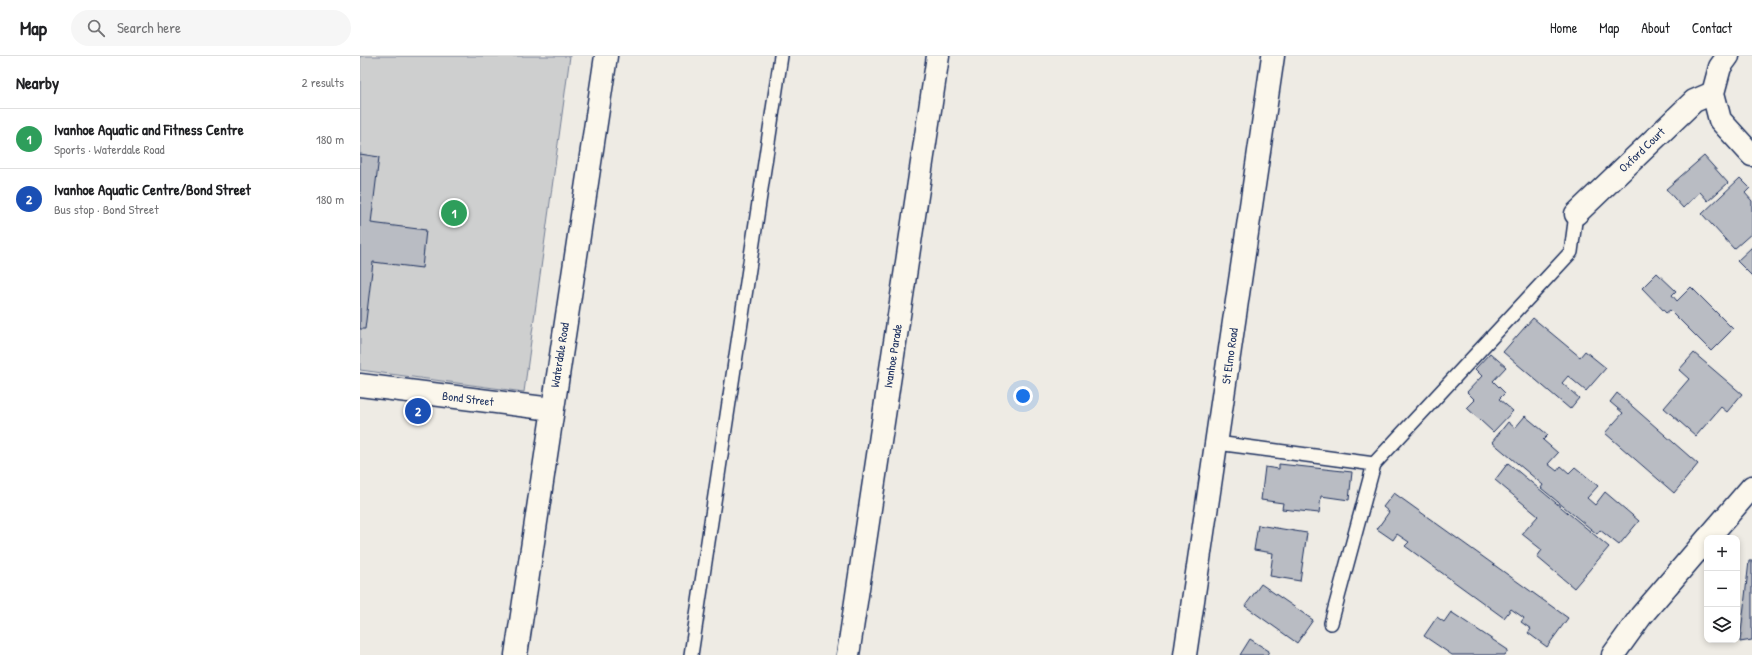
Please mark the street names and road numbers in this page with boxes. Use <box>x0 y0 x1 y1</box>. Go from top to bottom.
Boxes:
street label: Oxford Court <box>1615 123 1669 176</box>
street label: Waterdale Road <box>546 321 573 389</box>
street label: Ivanhoe Parade <box>879 323 906 389</box>
street label: St Elmo Road <box>1217 327 1242 385</box>
street label: Bond Street <box>441 387 496 410</box>

